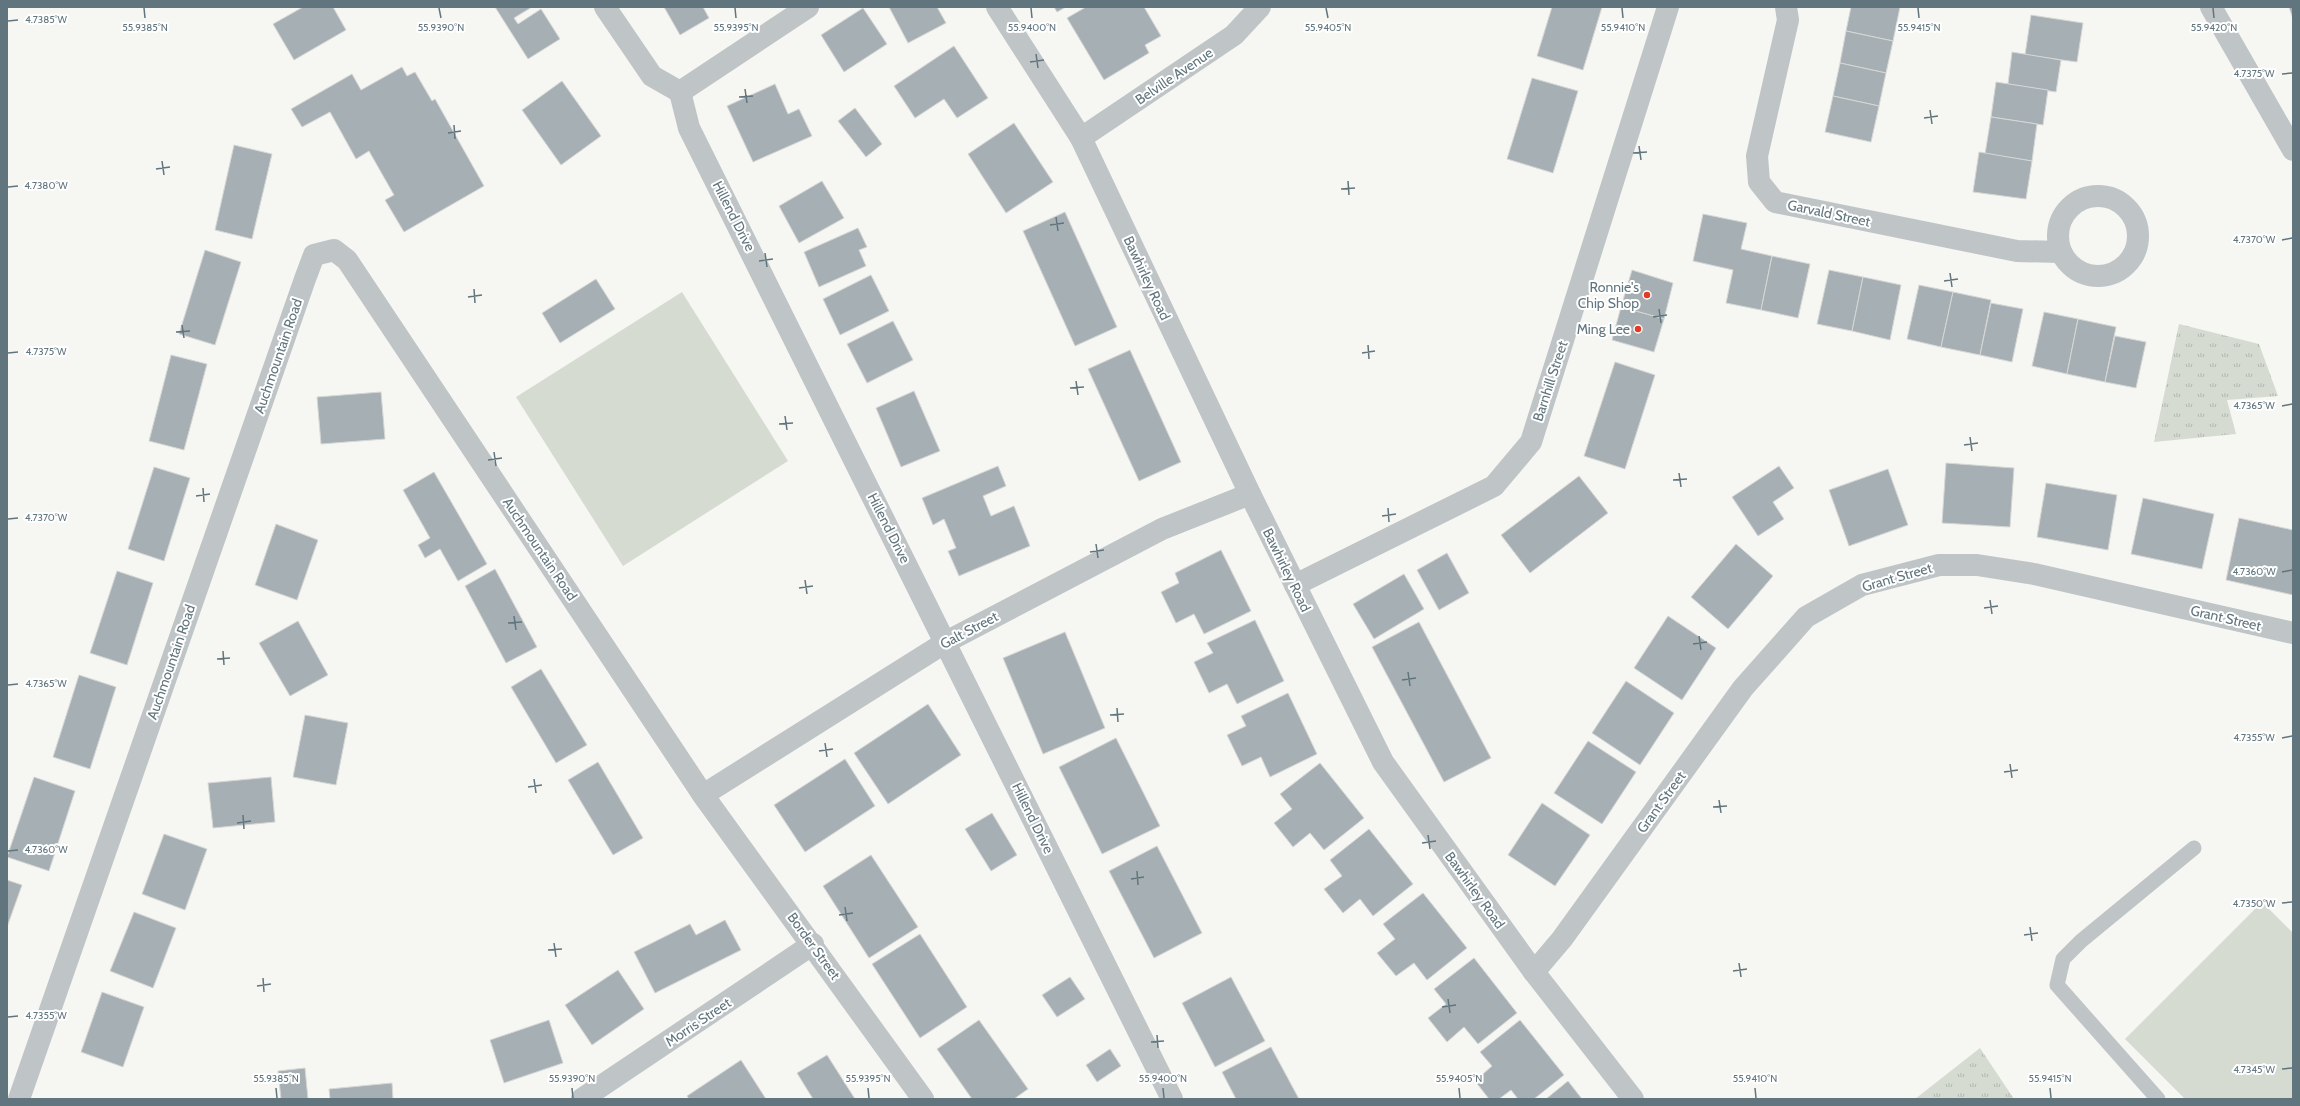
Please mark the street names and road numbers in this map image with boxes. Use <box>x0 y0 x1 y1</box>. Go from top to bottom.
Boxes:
street label: Belville Avenue <box>1132 43 1216 109</box>
street label: Hillend Drive <box>709 178 759 254</box>
street label: Garvald Street <box>1786 195 1872 231</box>
street label: Bawhirley Road <box>1120 233 1174 323</box>
street label: Auchmountain Road <box>250 296 306 416</box>
street label: Barnhill Street <box>1529 338 1572 424</box>
street label: Hillend Drive <box>864 490 914 566</box>
street label: Auchmountain Road <box>499 494 581 604</box>
street label: Bawhirley Road <box>1259 525 1315 615</box>
street label: Grant Street <box>1860 558 1934 596</box>
street label: Grant Street <box>2189 601 2263 635</box>
street label: Auchmountain Road <box>143 602 199 722</box>
street label: Galt Street <box>937 607 1001 653</box>
street label: Grant Street <box>1633 767 1690 836</box>
street label: Hillend Drive <box>1008 780 1058 856</box>
street label: Bawhirley Road <box>1441 848 1509 932</box>
street label: Border Street <box>784 909 845 983</box>
street label: Morris Street <box>662 993 735 1051</box>

